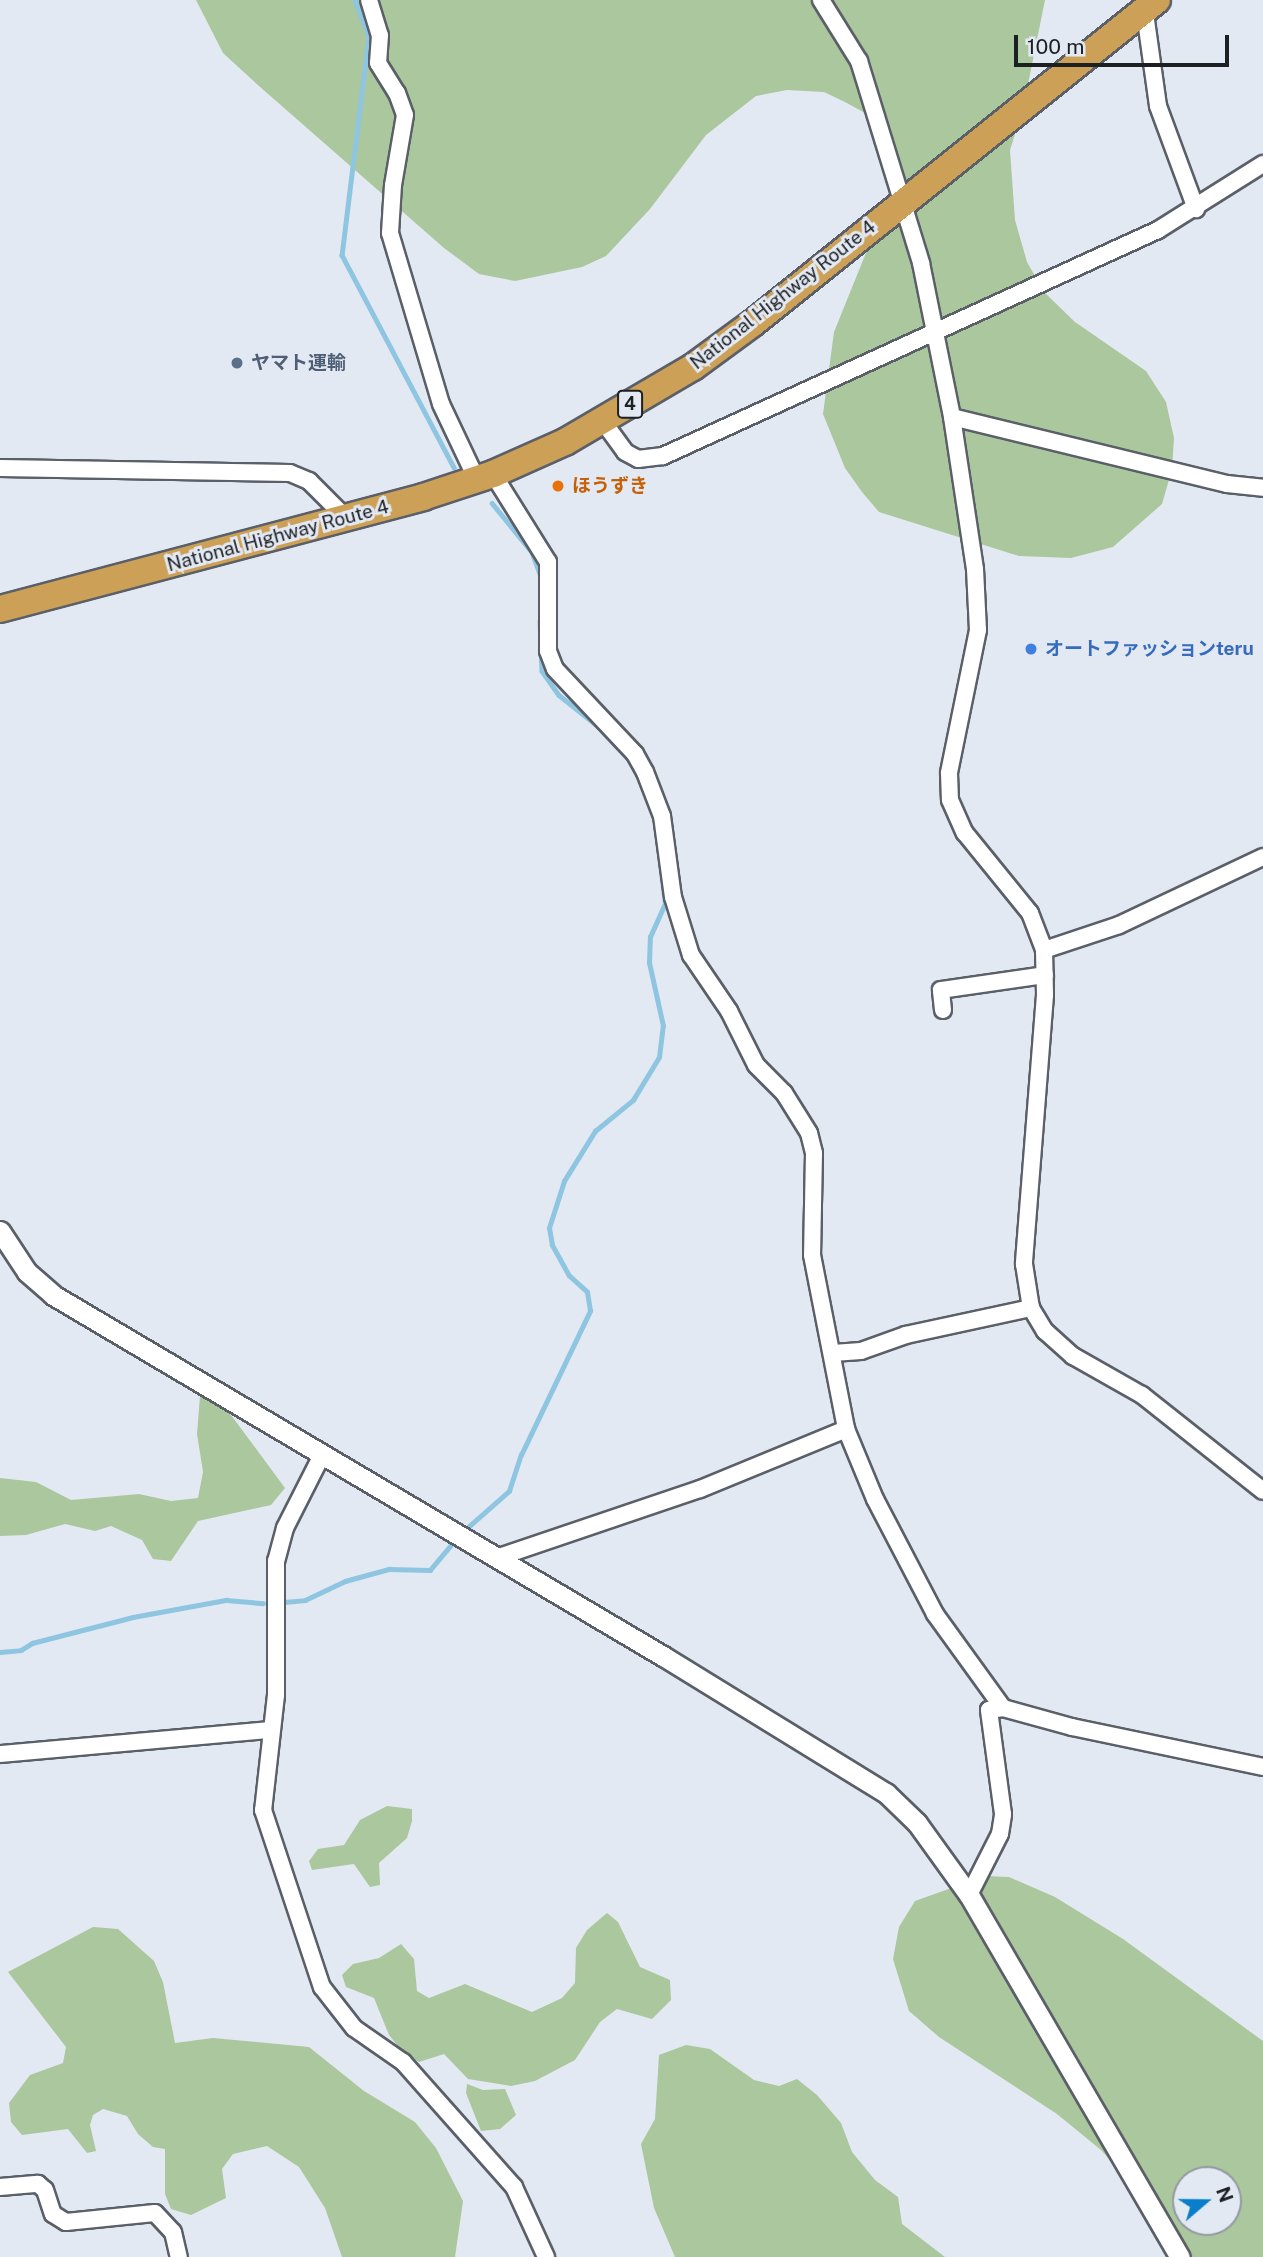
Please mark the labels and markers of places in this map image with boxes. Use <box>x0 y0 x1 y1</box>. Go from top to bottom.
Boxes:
place label: ヤマト運輸 <box>251 352 346 374</box>
marker: ヤマト運輸 <box>229 355 245 371</box>
place label: ほうずき <box>572 475 648 497</box>
marker: ほうずき <box>550 478 566 494</box>
place label: オートファッションteru <box>1045 638 1254 660</box>
marker: オートファッションteru <box>1023 641 1039 657</box>

